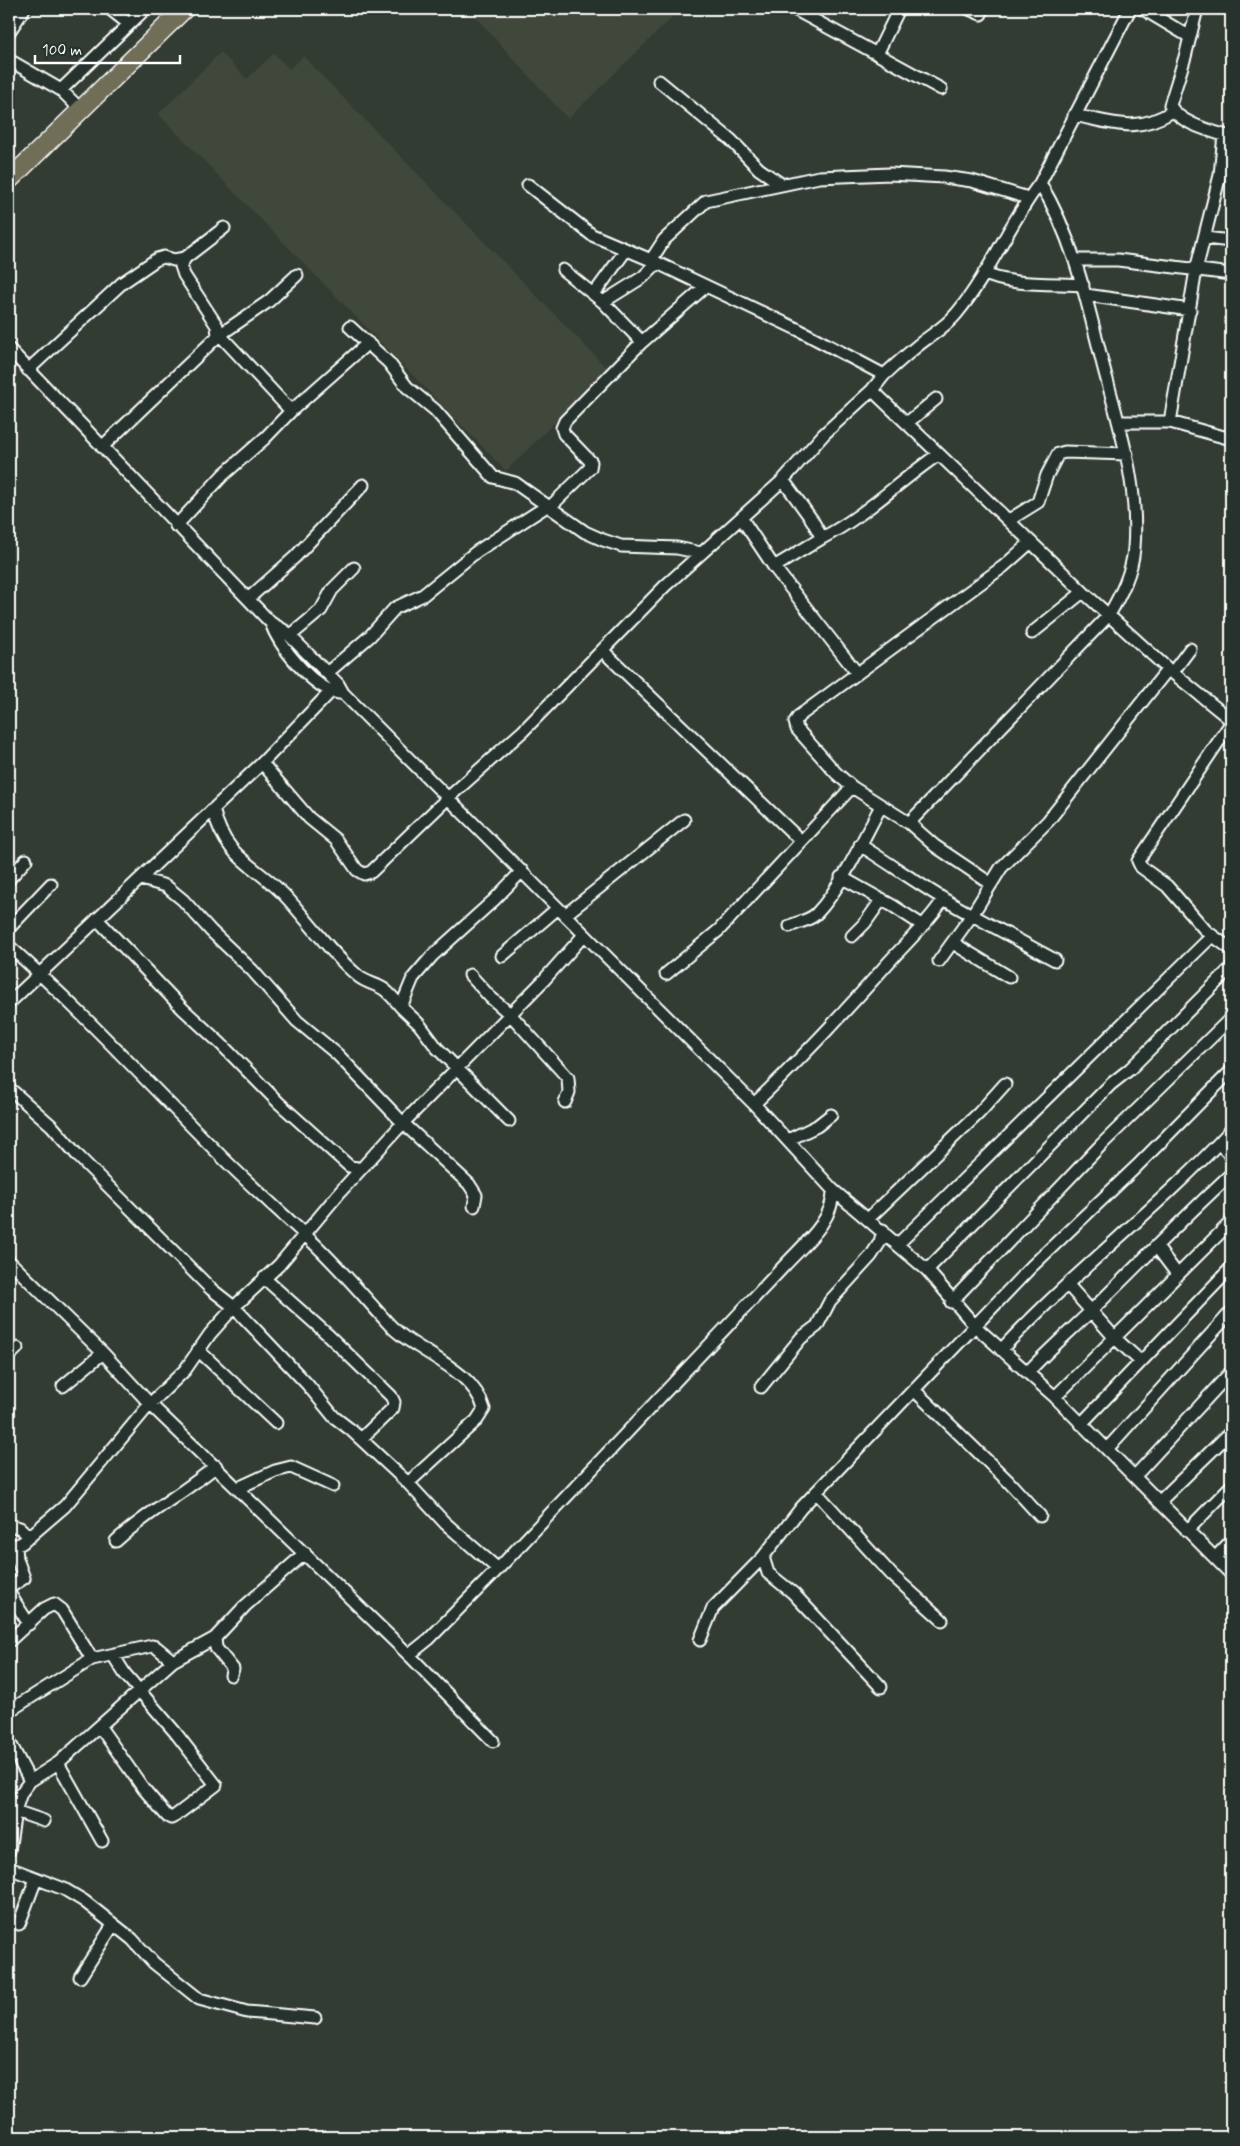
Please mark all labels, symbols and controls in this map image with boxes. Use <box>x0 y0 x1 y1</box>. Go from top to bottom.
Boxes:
scale bar <box>35 32 180 64</box>
text: 100 m <box>42 41 82 61</box>

